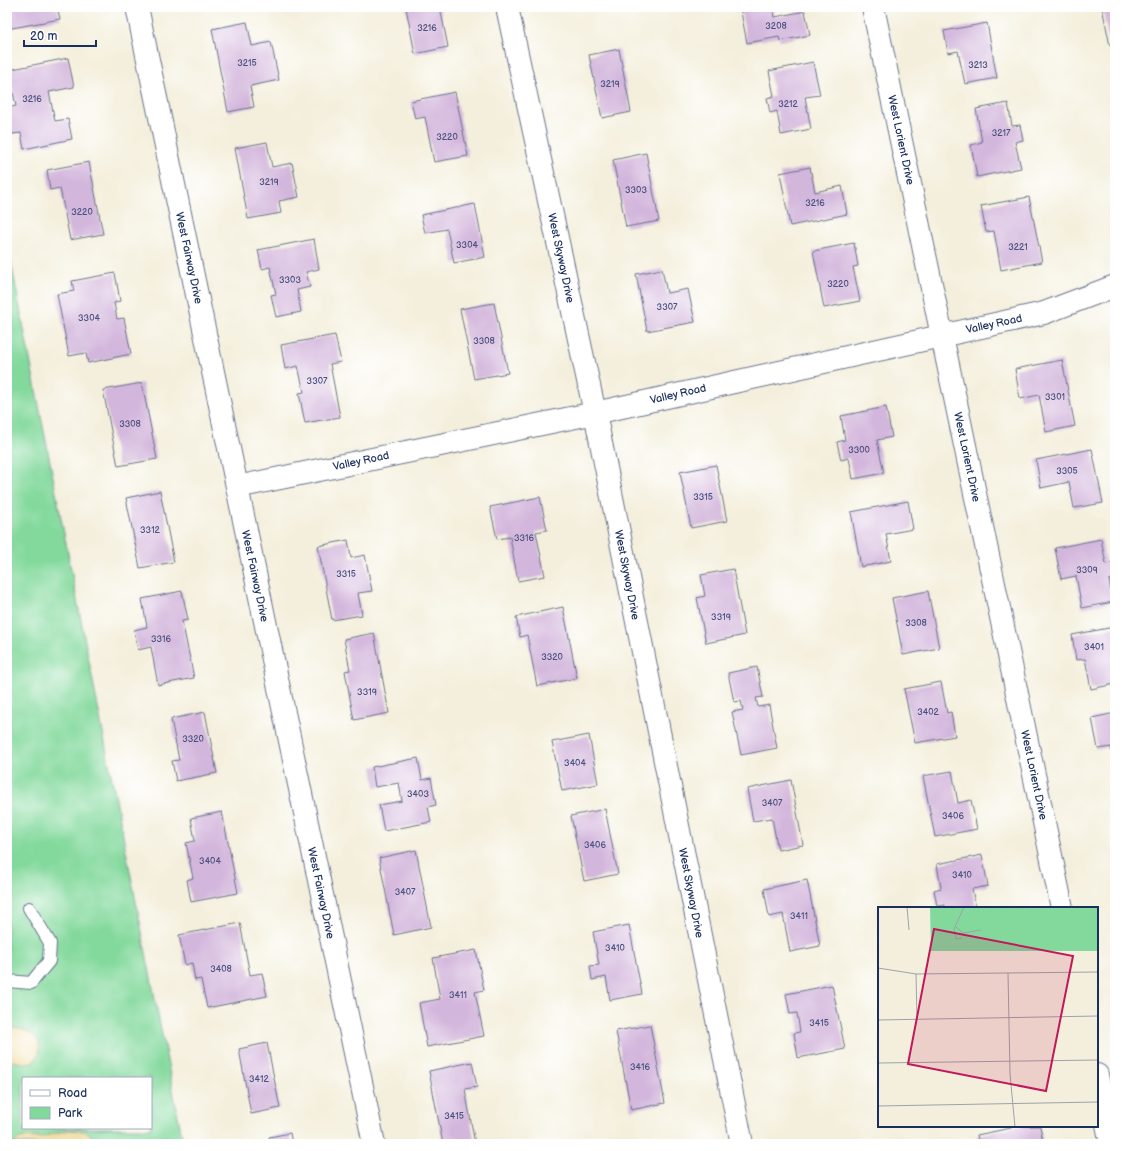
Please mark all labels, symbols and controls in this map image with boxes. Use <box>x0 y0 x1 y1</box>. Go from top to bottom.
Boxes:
house number: 3208 <box>765 21 787 32</box>
scale bar <box>24 22 96 48</box>
house number: 3216 <box>417 23 437 34</box>
text: 20 m <box>30 29 57 44</box>
house number: 3215 <box>237 58 257 69</box>
house number: 3213 <box>968 60 988 71</box>
house number: 3219 <box>600 79 620 90</box>
house number: 3216 <box>22 94 42 105</box>
street label: West Lorient Drive <box>885 94 917 187</box>
house number: 3212 <box>778 99 798 110</box>
house number: 3217 <box>992 128 1011 139</box>
house number: 3220 <box>436 132 458 143</box>
house number: 3219 <box>259 177 279 188</box>
house number: 3303 <box>625 185 647 196</box>
house number: 3216 <box>805 198 825 209</box>
house number: 3220 <box>71 207 93 218</box>
street label: West Fairway Drive <box>173 211 205 305</box>
street label: West Skyway Drive <box>545 212 577 304</box>
house number: 3304 <box>456 240 478 251</box>
house number: 3221 <box>1008 242 1028 253</box>
house number: 3303 <box>279 275 301 286</box>
house number: 3220 <box>827 279 849 290</box>
house number: 3307 <box>657 302 678 313</box>
street label: Valley Road <box>965 312 1023 336</box>
house number: 3304 <box>78 313 100 324</box>
house number: 3308 <box>473 336 495 347</box>
house number: 3307 <box>307 376 328 387</box>
street label: Valley Road <box>649 381 707 407</box>
house number: 3301 <box>1045 392 1065 403</box>
street label: West Lorient Drive <box>951 411 983 504</box>
house number: 3308 <box>119 419 141 430</box>
house number: 3300 <box>848 445 870 456</box>
street label: Valley Road <box>332 449 390 473</box>
house number: 3305 <box>1056 466 1078 477</box>
house number: 3315 <box>693 492 713 503</box>
house number: 3312 <box>140 525 161 536</box>
street label: West Fairway Drive <box>239 529 271 623</box>
street label: West Skyway Drive <box>612 529 642 622</box>
house number: 3316 <box>514 533 535 544</box>
house number: 3309 <box>1076 565 1098 576</box>
house number: 3315 <box>336 569 356 580</box>
house number: 3319 <box>711 612 731 623</box>
house number: 3308 <box>905 618 927 629</box>
house number: 3316 <box>151 634 172 645</box>
house number: 3401 <box>1084 642 1104 653</box>
house number: 3320 <box>541 652 563 663</box>
house number: 3319 <box>357 687 377 698</box>
house number: 3402 <box>917 707 939 718</box>
street label: West Lorient Drive <box>1018 729 1050 822</box>
house number: 3320 <box>182 734 204 745</box>
house number: 3404 <box>564 758 586 769</box>
house number: 3403 <box>407 789 429 800</box>
house number: 3407 <box>762 798 783 809</box>
house number: 3406 <box>942 811 964 822</box>
house number: 3406 <box>584 840 606 851</box>
street label: West Fairway Drive <box>305 846 337 940</box>
street label: West Skyway Drive <box>676 847 706 940</box>
house number: 3404 <box>199 856 221 867</box>
house number: 3410 <box>952 870 972 881</box>
house number: 3407 <box>395 887 416 898</box>
inset map <box>878 907 1098 1127</box>
house number: 3411 <box>790 911 808 922</box>
house number: 3410 <box>605 943 625 954</box>
house number: 3408 <box>210 964 232 975</box>
house number: 3411 <box>449 990 467 1001</box>
house number: 3415 <box>809 1018 829 1029</box>
house number: 3416 <box>630 1062 651 1073</box>
house number: 3412 <box>249 1074 270 1085</box>
legend <box>22 1077 152 1129</box>
text: Road <box>58 1086 87 1101</box>
text: Park <box>58 1106 82 1121</box>
house number: 3415 <box>444 1111 464 1122</box>

